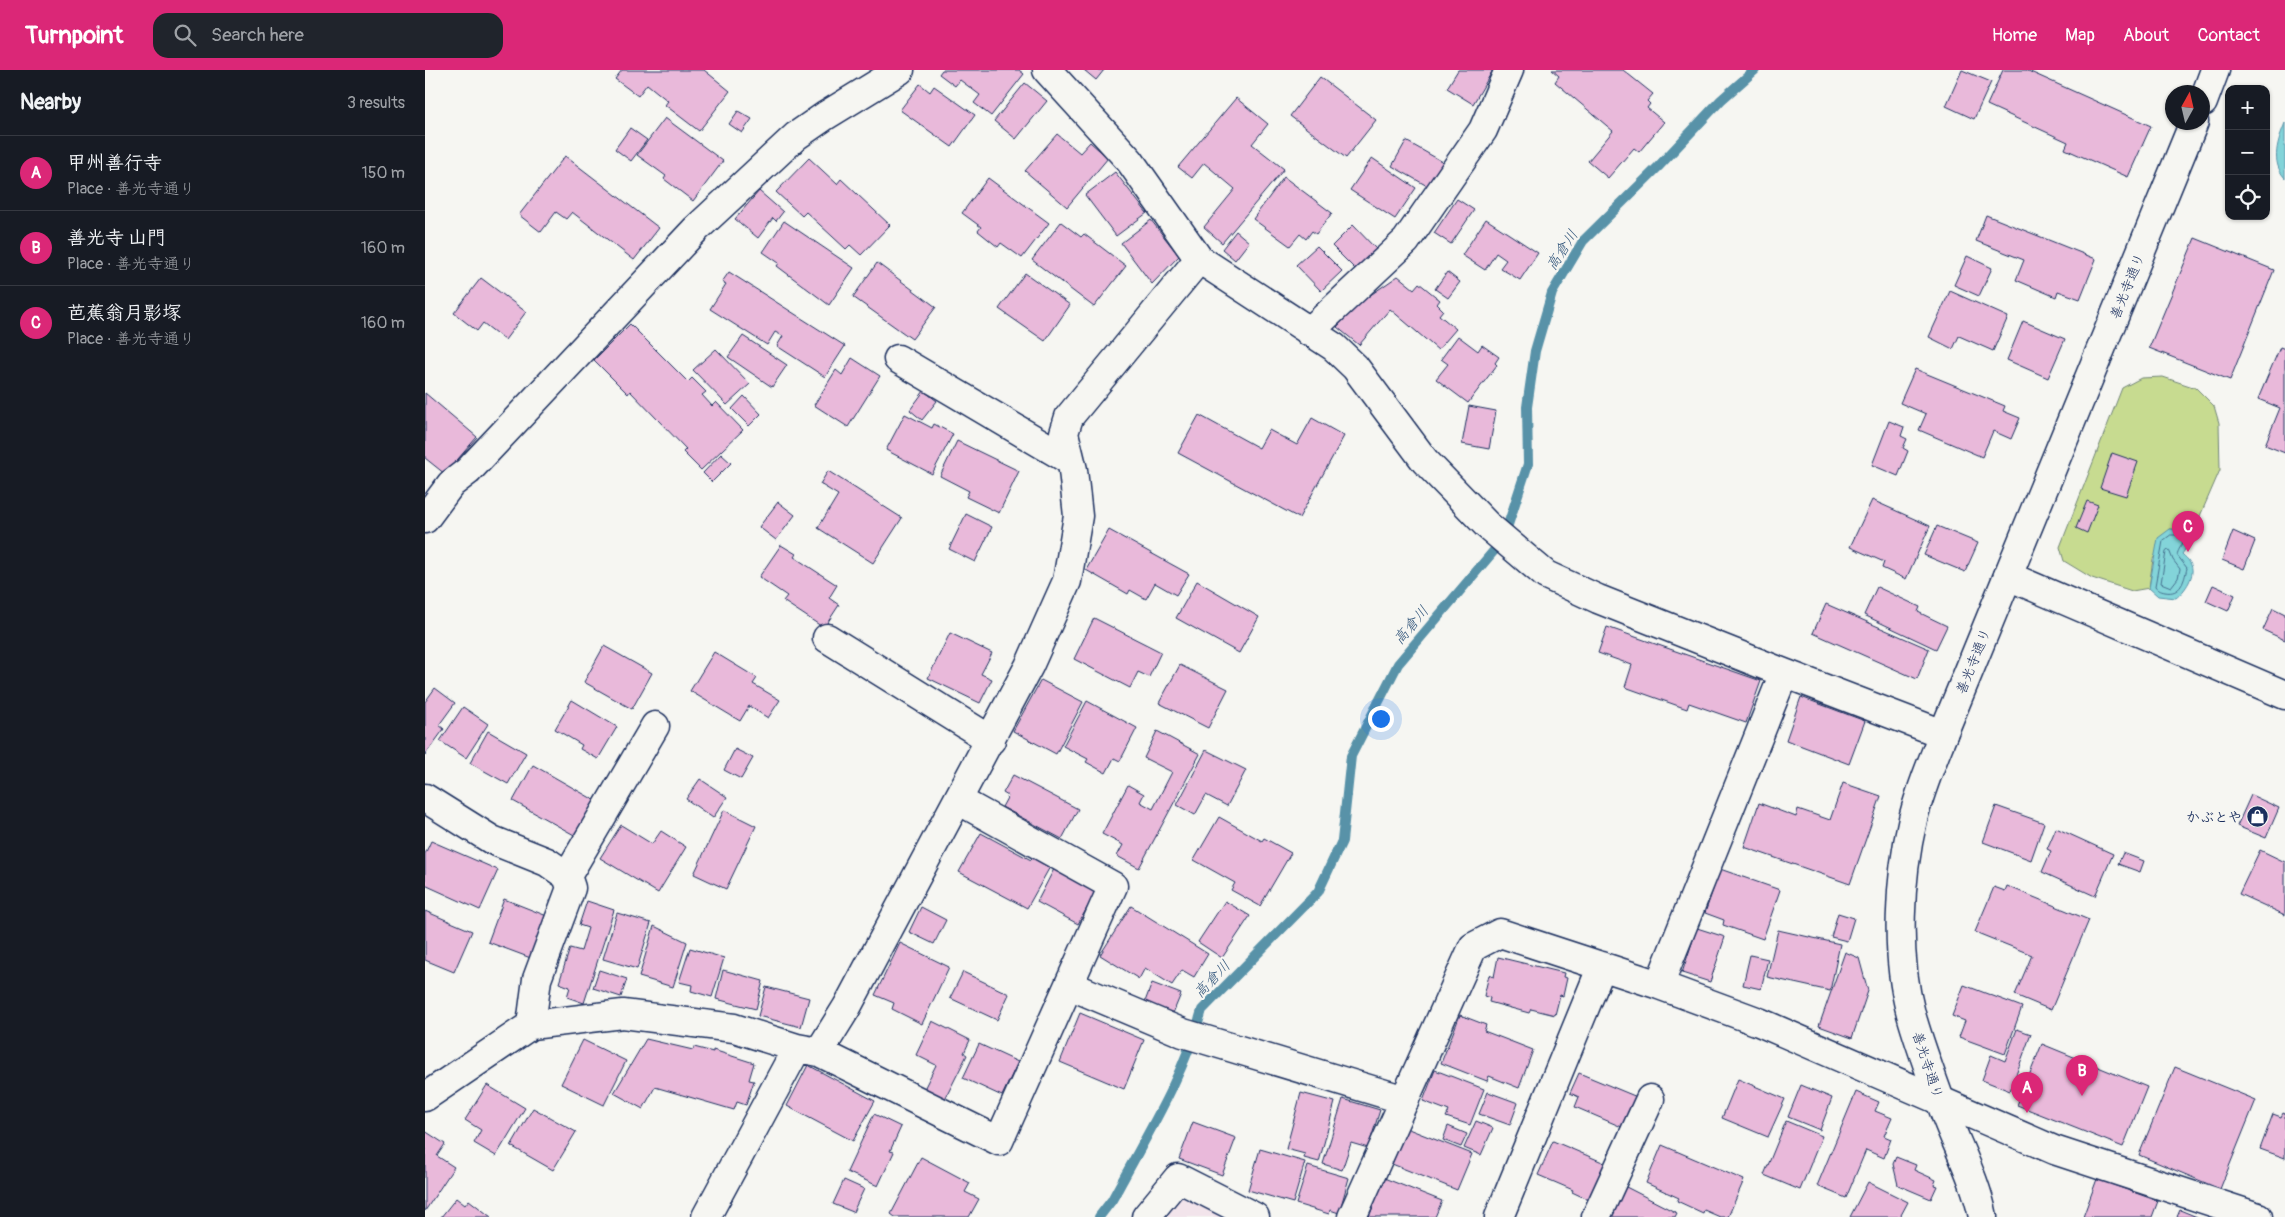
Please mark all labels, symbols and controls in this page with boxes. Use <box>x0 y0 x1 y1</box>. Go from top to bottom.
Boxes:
search box <box>153 13 503 58</box>
text: Turnpoint <box>25 21 123 50</box>
icon: search <box>171 21 199 49</box>
text: Search here <box>211 23 304 47</box>
text: Home <box>1992 24 2037 47</box>
text: Map <box>2065 24 2095 47</box>
text: About <box>2123 24 2169 47</box>
text: Contact <box>2197 24 2260 47</box>
north arrow <box>2165 85 2210 130</box>
map controls <box>2225 85 2270 220</box>
button: + <box>2225 85 2270 130</box>
text: Nearby <box>20 89 81 116</box>
text: 3 results <box>347 93 405 113</box>
button: − <box>2225 130 2270 175</box>
text: 甲州善行寺 <box>67 151 162 175</box>
text: A <box>31 163 41 183</box>
text: 150 m <box>361 163 405 183</box>
button: locate <box>2225 175 2270 220</box>
text: Place · 善光寺通り <box>67 179 195 199</box>
text: 善光寺 山門 <box>67 226 166 250</box>
water label: 高倉川 <box>1542 226 1583 274</box>
text: B <box>31 238 41 258</box>
text: 160 m <box>361 238 405 258</box>
street label: 善光寺通り <box>2106 251 2148 322</box>
text: Place · 善光寺通り <box>67 254 195 274</box>
text: 芭蕉翁月影塚 <box>67 301 181 325</box>
text: C <box>31 313 41 333</box>
text: 160 m <box>361 313 405 333</box>
text: Place · 善光寺通り <box>67 329 195 349</box>
pin: C <box>2172 511 2204 552</box>
water label: 高倉川 <box>1390 602 1433 649</box>
street label: 善光寺通り <box>1952 626 1994 697</box>
your location <box>1368 706 1394 732</box>
shop icon: かぶとや <box>2246 805 2270 829</box>
place label: かぶとや <box>2186 809 2242 826</box>
water label: 高倉川 <box>1190 957 1235 1002</box>
street label: 善光寺通り <box>1909 1029 1946 1101</box>
pin: B <box>2066 1055 2098 1096</box>
pin: A <box>2011 1072 2043 1113</box>

